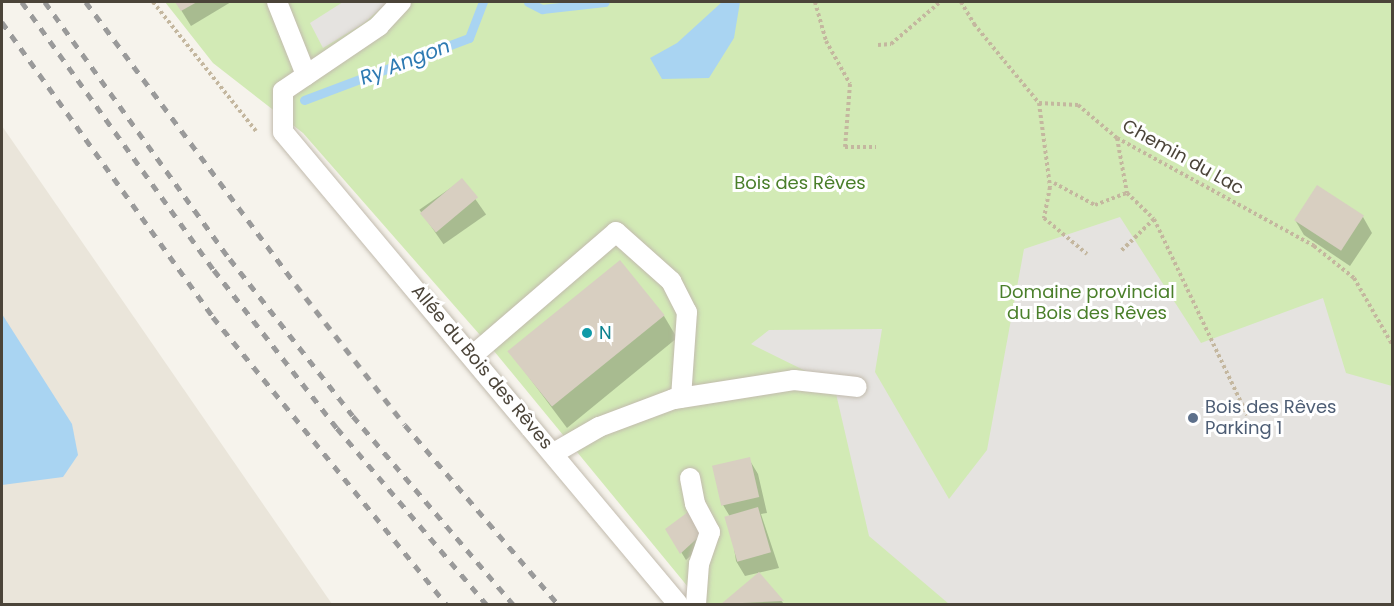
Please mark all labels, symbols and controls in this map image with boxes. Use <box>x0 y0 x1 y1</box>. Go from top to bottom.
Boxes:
water label: Ry Angon <box>356 34 454 90</box>
street label: Chemin du Lac <box>1119 115 1247 199</box>
park label: Bois des Rêves <box>734 172 866 194</box>
street label: Allée du Bois des Rêves <box>407 280 557 454</box>
park label: Domaine provincial du Bois des Rêves <box>999 282 1175 324</box>
place label: N <box>599 322 612 344</box>
marker: N <box>580 326 594 340</box>
place label: Bois des Rêves Parking 1 <box>1205 397 1336 440</box>
marker: Bois des Rêves Parking 1 <box>1186 411 1200 425</box>

